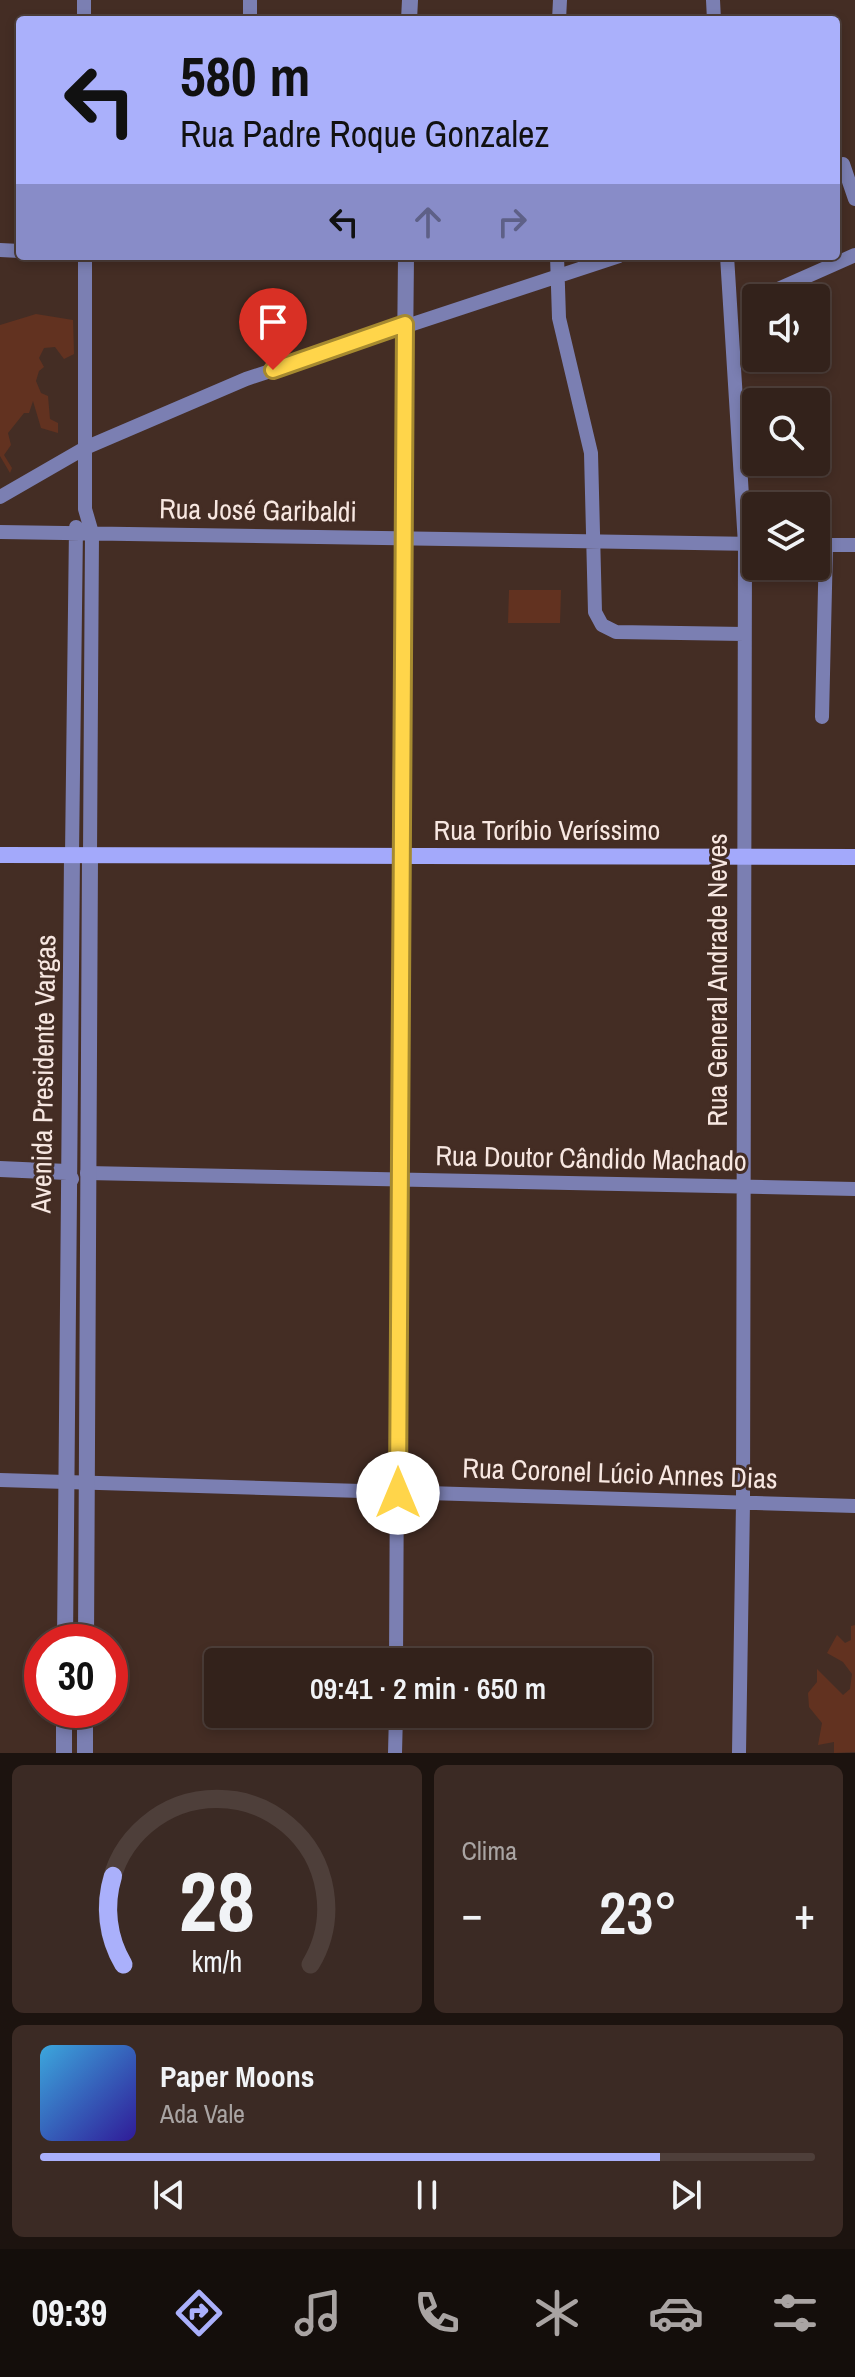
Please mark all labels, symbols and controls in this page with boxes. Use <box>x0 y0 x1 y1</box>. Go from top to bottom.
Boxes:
text: 580 m <box>180 38 310 113</box>
icon: left <box>48 48 152 152</box>
text: Rua Padre Roque Gonzalez <box>180 110 549 158</box>
icon: left <box>322 200 366 244</box>
icon: ahead <box>406 200 450 244</box>
icon: right <box>490 200 534 244</box>
map controls <box>742 284 830 580</box>
button: sound <box>742 284 830 372</box>
pin <box>239 288 307 370</box>
icon: arrive <box>251 300 295 344</box>
button: search <box>742 388 830 476</box>
street label: Rua José Garibaldi <box>159 489 357 531</box>
button: layers <box>742 492 830 580</box>
street label: Rua Toríbio Veríssimo <box>434 811 660 849</box>
street label: Rua General Andrade Neves <box>698 833 736 1127</box>
street label: Avenida Presidente Vargas <box>22 934 64 1215</box>
street label: Rua Doutor Cândido Machado <box>435 1136 747 1180</box>
street label: Rua Coronel Lúcio Annes Dias <box>462 1449 778 1497</box>
position arrow <box>356 1451 440 1535</box>
speed limit sign: 30 <box>24 1624 128 1728</box>
text: 09:41 · 2 min · 650 m <box>310 1668 546 1708</box>
text: Clima <box>462 1833 517 1868</box>
text: 28 <box>179 1845 255 1957</box>
text: 23° <box>599 1872 678 1953</box>
text: − <box>462 1883 483 1943</box>
text: + <box>794 1883 815 1943</box>
text: km/h <box>191 1942 242 1981</box>
text: Paper Moons <box>160 2056 314 2096</box>
text: Ada Vale <box>160 2096 245 2131</box>
icon: previous <box>147 2173 191 2217</box>
icon: pause <box>405 2173 449 2217</box>
icon: next <box>664 2173 708 2217</box>
icon: directions <box>171 2285 227 2341</box>
icon: music <box>290 2285 346 2341</box>
icon: phone <box>409 2285 465 2341</box>
icon: climate <box>529 2285 585 2341</box>
icon: car <box>648 2285 704 2341</box>
icon: filters <box>767 2285 823 2341</box>
text: 09:39 <box>32 2289 107 2337</box>

